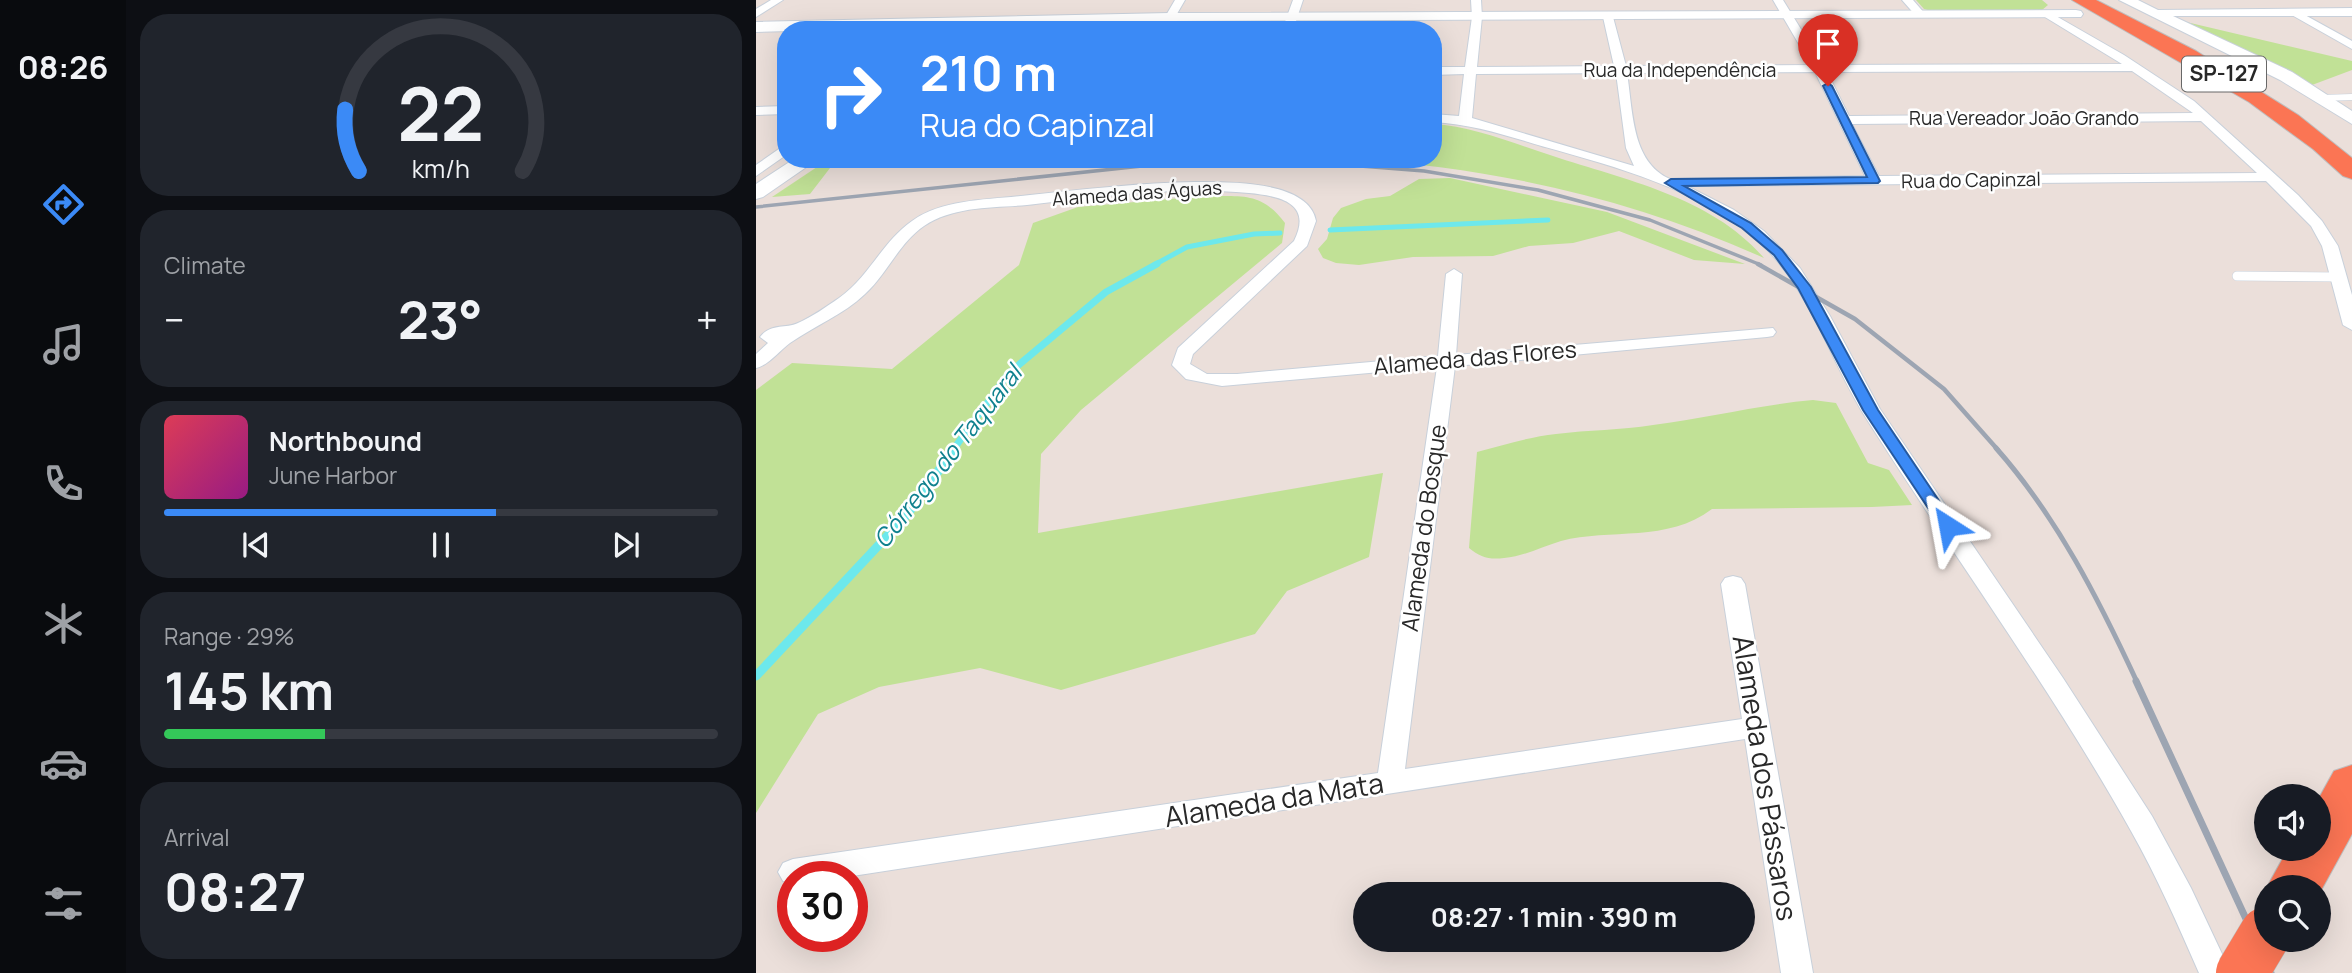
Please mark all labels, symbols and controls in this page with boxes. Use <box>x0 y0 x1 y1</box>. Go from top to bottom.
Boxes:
pin <box>1798 14 1858 86</box>
icon: arrive <box>1809 25 1847 63</box>
text: 210 m <box>920 39 1057 106</box>
text: 08:26 <box>18 45 108 89</box>
icon: right <box>805 49 896 140</box>
road number: SP-127 <box>2182 56 2266 92</box>
street label: Rua da Independência <box>1584 57 1776 83</box>
text: 22 <box>398 63 484 163</box>
text: Rua do Capinzal <box>920 103 1155 147</box>
street label: Rua Vereador João Grando <box>1909 105 2139 131</box>
text: km/h <box>412 151 470 186</box>
street label: Rua do Capinzal <box>1901 166 2041 194</box>
street label: Alameda das Águas <box>1051 174 1223 212</box>
icon: directions <box>39 180 88 229</box>
text: Climate <box>164 249 246 281</box>
text: 23° <box>398 284 483 355</box>
text: − <box>164 293 185 345</box>
text: + <box>696 293 718 345</box>
icon: music <box>39 320 88 369</box>
street label: Alameda das Flores <box>1372 332 1578 382</box>
water label: Córrego do Taquaral <box>865 355 1031 554</box>
street label: Alameda do Bosque <box>1393 422 1453 633</box>
text: Northbound <box>269 423 422 459</box>
icon: phone <box>39 459 88 508</box>
text: June Harbor <box>269 459 397 491</box>
position arrow <box>1911 489 1985 563</box>
icon: previous <box>237 526 275 564</box>
icon: pause <box>422 526 460 564</box>
icon: next <box>607 526 645 564</box>
icon: climate <box>39 599 88 648</box>
text: Range · 29% <box>164 620 295 652</box>
street label: Alameda dos Pássaros <box>1725 632 1807 923</box>
text: 145 km <box>164 655 334 726</box>
icon: car <box>39 739 88 788</box>
street label: Alameda da Mata <box>1162 763 1386 835</box>
map controls <box>2254 784 2331 952</box>
button: sound <box>2254 784 2331 861</box>
text: Arrival <box>164 821 230 853</box>
text: 08:27 <box>164 856 307 927</box>
speed limit sign: 30 <box>777 861 868 952</box>
button: search <box>2254 875 2331 952</box>
icon: filters <box>39 879 88 928</box>
text: 08:27 · 1 min · 390 m <box>1431 899 1677 935</box>

